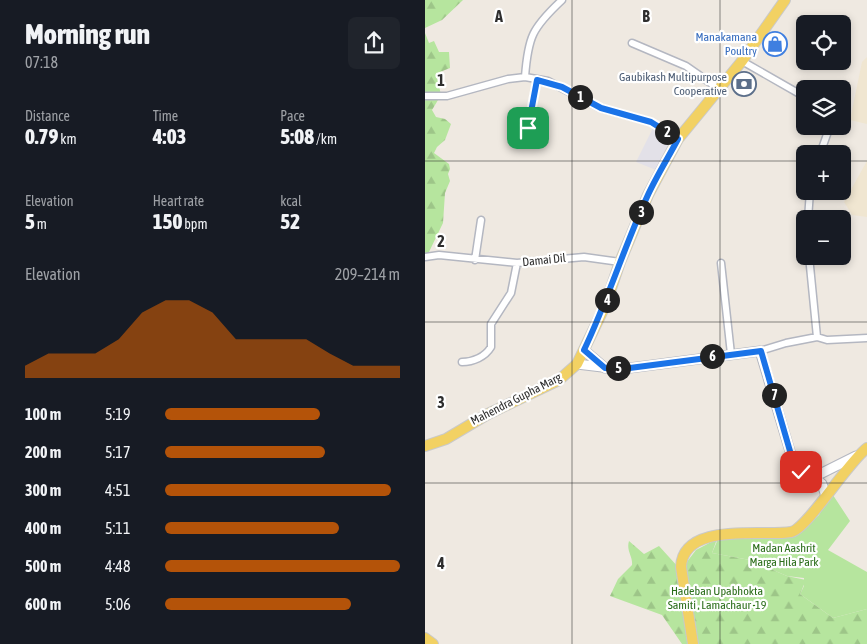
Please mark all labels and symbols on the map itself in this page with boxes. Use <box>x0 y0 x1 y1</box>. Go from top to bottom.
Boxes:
text: A <box>494 7 503 25</box>
text: B <box>642 7 650 25</box>
place label: Manakamana Poultry <box>695 30 757 58</box>
shop icon: Manakamana Poultry <box>762 31 788 57</box>
place label: Gaubikash Multipurpose Cooperative <box>619 70 727 98</box>
text: 1 <box>437 71 445 89</box>
bank icon: Gaubikash Multipurpose Cooperative <box>731 71 757 97</box>
pin: 1 <box>567 84 593 110</box>
pin <box>507 107 549 149</box>
pin: 2 <box>655 120 679 144</box>
pin: 3 <box>629 200 653 224</box>
text: 2 <box>437 232 445 250</box>
street label: Damai Dil <box>522 251 567 269</box>
pin: 4 <box>595 288 619 312</box>
pin: 6 <box>699 344 725 368</box>
pin: 5 <box>605 356 631 380</box>
street label: Mahendra Gupha Marg <box>468 370 564 428</box>
pin: 7 <box>761 382 787 408</box>
text: 3 <box>437 393 445 411</box>
pin <box>780 451 822 493</box>
park label: Madan Aashrit Marga Hila Park <box>749 541 819 569</box>
text: 4 <box>436 554 445 572</box>
park label: Hadeban Upabhokta Samiti , Lamachaur -19 <box>668 584 767 612</box>

